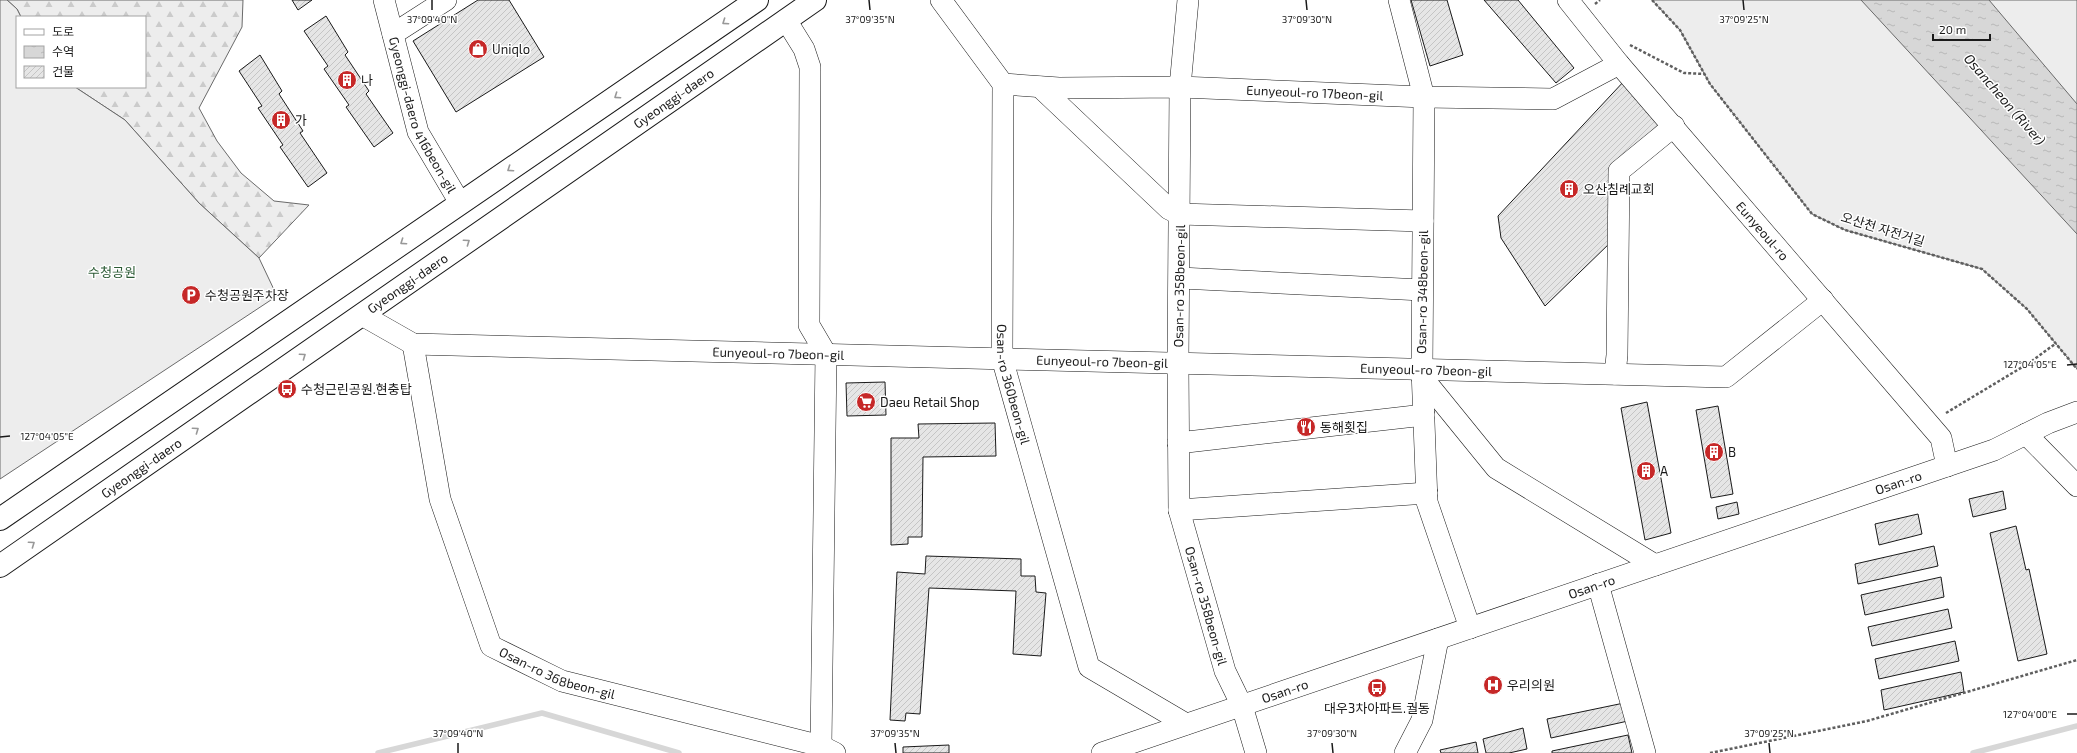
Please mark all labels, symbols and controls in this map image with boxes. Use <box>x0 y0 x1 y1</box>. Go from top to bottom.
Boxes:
text: 37°09'40"N <box>407 13 457 25</box>
text: 37°09'35"N <box>845 13 895 25</box>
text: 37°09'30"N <box>1282 13 1332 25</box>
text: 37°09'25"N <box>1719 13 1769 25</box>
legend <box>16 16 146 88</box>
scale bar <box>1933 16 1990 42</box>
one-way arrow <box>722 17 729 24</box>
text: 20 m <box>1939 22 1966 36</box>
text: 도로 <box>52 24 74 38</box>
street label: Gyeonggi-daero 416beon-gil <box>386 35 460 196</box>
shop icon: Uniqlo <box>467 38 489 60</box>
place label: Uniqlo <box>492 41 530 57</box>
text: 수역 <box>52 44 74 58</box>
water label: Osancheon (River) <box>1961 50 2049 148</box>
text: 건물 <box>52 64 74 78</box>
street label: Gyeonggi-daero <box>630 65 717 132</box>
building icon: 나 <box>336 69 358 91</box>
place label: 나 <box>361 72 373 88</box>
street label: Eunyeoul-ro 17beon-gil <box>1246 82 1384 103</box>
one-way arrow <box>615 91 622 98</box>
building icon: 가 <box>270 109 292 131</box>
place label: 가 <box>295 112 307 128</box>
one-way arrow <box>507 164 514 172</box>
building icon: 오산침례교회 <box>1558 178 1580 200</box>
place label: 오산침례교회 <box>1583 181 1655 197</box>
street label: Eunyeoul-ro <box>1733 198 1792 264</box>
street label: 오산천 자전거길 <box>1839 209 1927 249</box>
street label: Osan-ro 358beon-gil <box>1170 224 1188 347</box>
street label: Osan-ro 348beon-gil <box>1413 230 1431 354</box>
one-way arrow <box>400 238 407 245</box>
one-way arrow <box>463 240 470 247</box>
street label: Gyeonggi-daero <box>364 250 451 317</box>
park label: 수청공원 <box>88 264 136 280</box>
parking icon: 수청공원주차장 <box>180 284 202 306</box>
place label: 수청공원주차장 <box>205 287 289 303</box>
street label: Osan-ro 360beon-gil <box>994 324 1034 446</box>
street label: Eunyeoul-ro 7beon-gil <box>712 344 844 363</box>
street label: Eunyeoul-ro 7beon-gil <box>1036 352 1168 371</box>
one-way arrow <box>299 353 306 361</box>
text: 127°04'05"E <box>2003 358 2057 370</box>
street label: Eunyeoul-ro 7beon-gil <box>1360 360 1492 379</box>
bus stop icon: 수청근린공원.현충탑 <box>276 378 298 400</box>
place label: 수청근린공원.현충탑 <box>301 381 412 397</box>
supermarket icon: Daeu Retail Shop <box>855 391 877 413</box>
place label: Daeu Retail Shop <box>880 394 980 410</box>
restaurant icon: 동해횟집 <box>1295 416 1317 438</box>
place label: 동해횟집 <box>1320 419 1368 435</box>
one-way arrow <box>192 428 199 435</box>
text: 127°04'05"E <box>20 430 74 442</box>
street label: Gyeonggi-daero <box>98 434 185 501</box>
building icon: B <box>1703 441 1725 463</box>
place label: B <box>1728 444 1736 460</box>
building icon: A <box>1635 460 1657 482</box>
place label: A <box>1660 463 1668 479</box>
street label: Osan-ro <box>1873 467 1924 498</box>
one-way arrow <box>28 541 35 549</box>
street label: Osan-ro 358beon-gil <box>1182 545 1231 667</box>
street label: Osan-ro <box>1566 571 1617 602</box>
street label: Osan-ro 368beon-gil <box>497 643 617 702</box>
hospital icon: 우리의원 <box>1482 674 1504 696</box>
street label: Osan-ro <box>1259 676 1310 706</box>
bus stop icon: 대우3차아파트.궐동 <box>1366 677 1388 699</box>
place label: 우리의원 <box>1507 677 1555 693</box>
place label: 대우3차아파트.궐동 <box>1324 700 1430 716</box>
text: 127°04'00"E <box>2003 708 2057 720</box>
text: 37°09'40"N <box>433 727 483 739</box>
text: 37°09'35"N <box>870 727 920 739</box>
text: 37°09'30"N <box>1307 727 1357 739</box>
text: 37°09'25"N <box>1744 727 1794 739</box>

